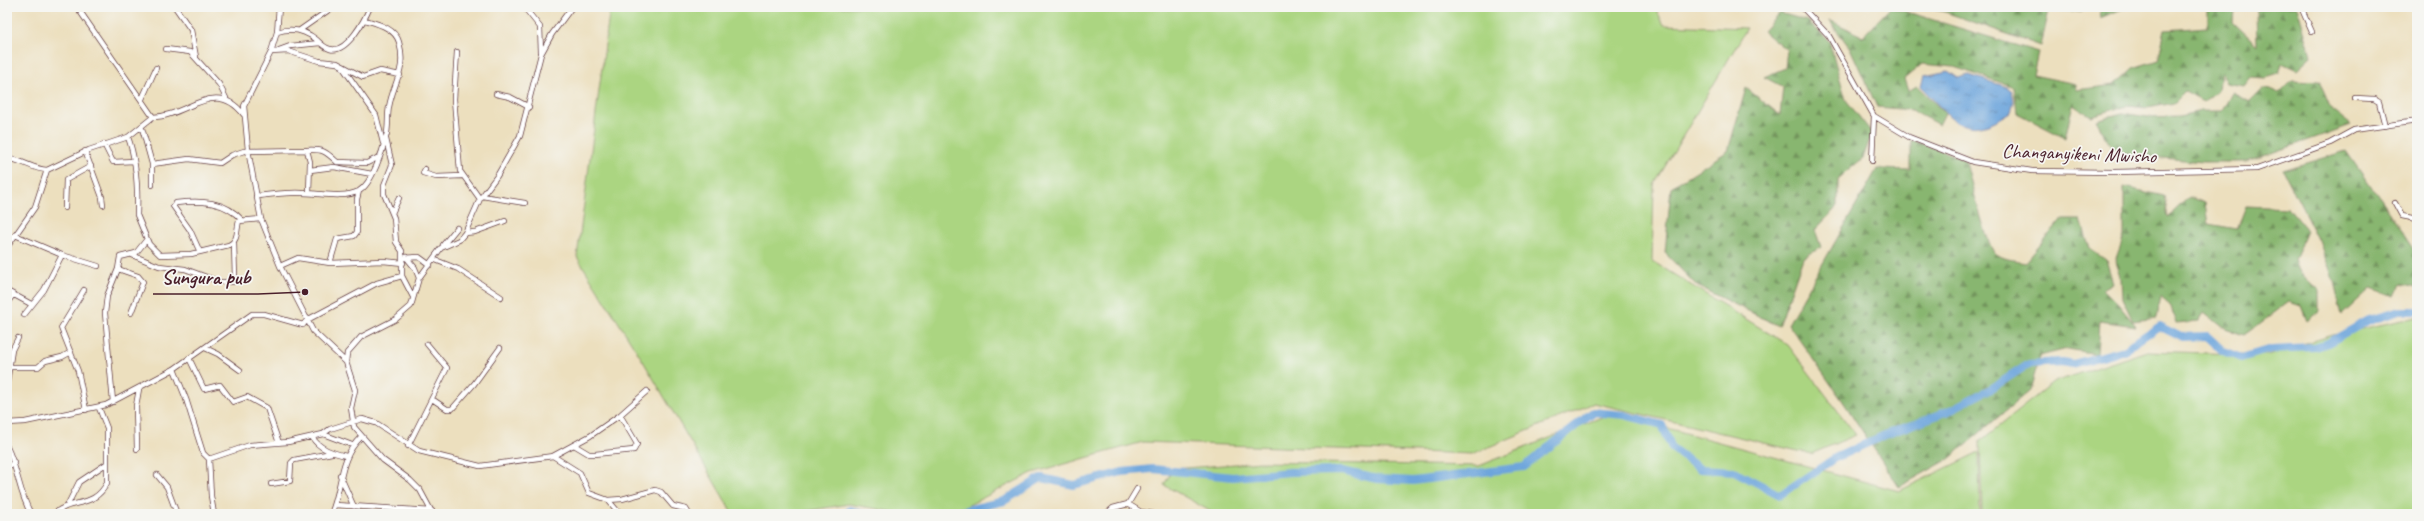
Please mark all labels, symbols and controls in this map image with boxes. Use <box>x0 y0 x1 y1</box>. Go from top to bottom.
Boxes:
street label: Changanyikeni Mwisho <box>2002 138 2157 169</box>
callout: Sungura pub <box>153 261 258 294</box>
text: Sungura pub <box>161 264 252 290</box>

